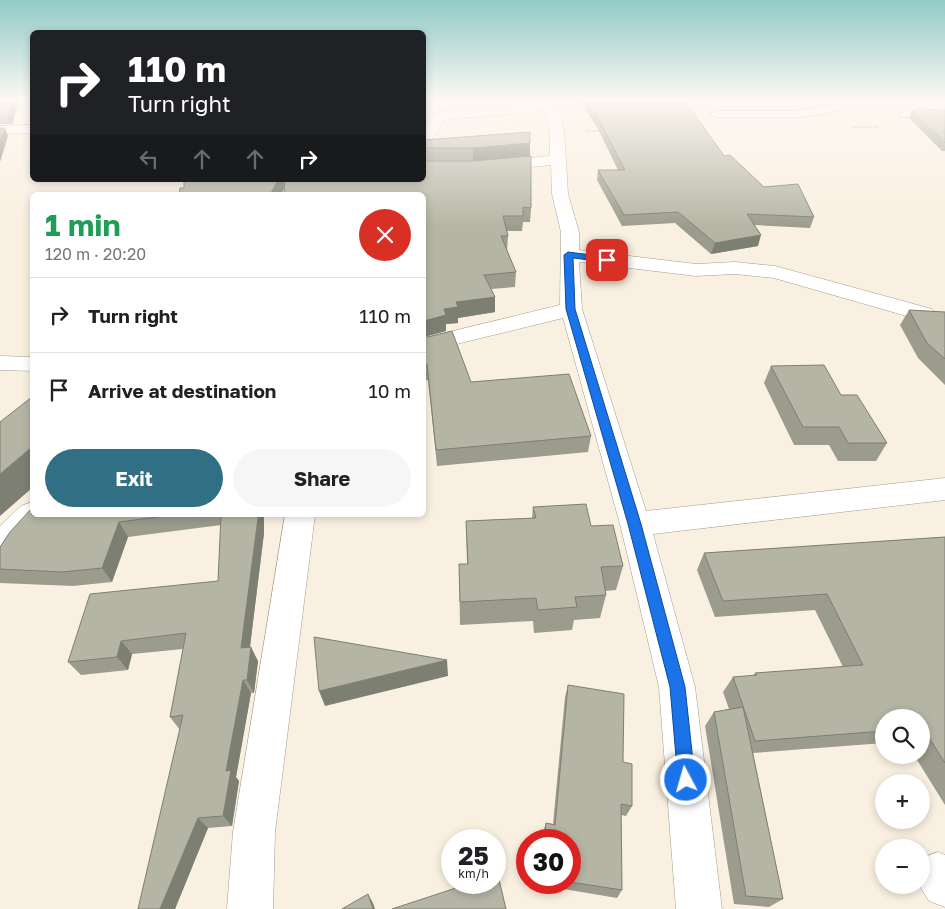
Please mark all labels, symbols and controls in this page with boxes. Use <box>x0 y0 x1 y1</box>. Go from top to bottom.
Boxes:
text: 110 m <box>128 48 226 90</box>
icon: right <box>45 50 110 115</box>
text: Turn right <box>128 90 231 117</box>
icon: left <box>135 145 163 173</box>
icon: ahead <box>188 145 216 173</box>
icon: ahead <box>241 145 269 173</box>
icon: right <box>294 145 322 173</box>
text: 1 min <box>45 207 121 243</box>
button: close <box>359 209 411 261</box>
pin <box>586 239 628 281</box>
text: 120 m · 20:20 <box>45 244 146 264</box>
icon: arrive <box>593 246 621 274</box>
icon: right <box>45 301 73 329</box>
text: Turn right <box>88 304 178 327</box>
text: 110 m <box>359 304 411 327</box>
icon: arrive <box>45 376 73 404</box>
text: Arrive at destination <box>88 379 276 402</box>
text: 10 m <box>368 379 411 402</box>
button: Exit <box>45 449 223 507</box>
button: Share <box>233 449 411 507</box>
map controls <box>875 709 930 894</box>
button: search <box>875 709 930 764</box>
position arrow <box>659 753 711 805</box>
button: + <box>875 774 930 829</box>
speed limit sign: 30 <box>516 829 581 894</box>
button: − <box>875 839 930 894</box>
text: 25 <box>458 840 489 871</box>
text: km/h <box>458 866 489 881</box>

